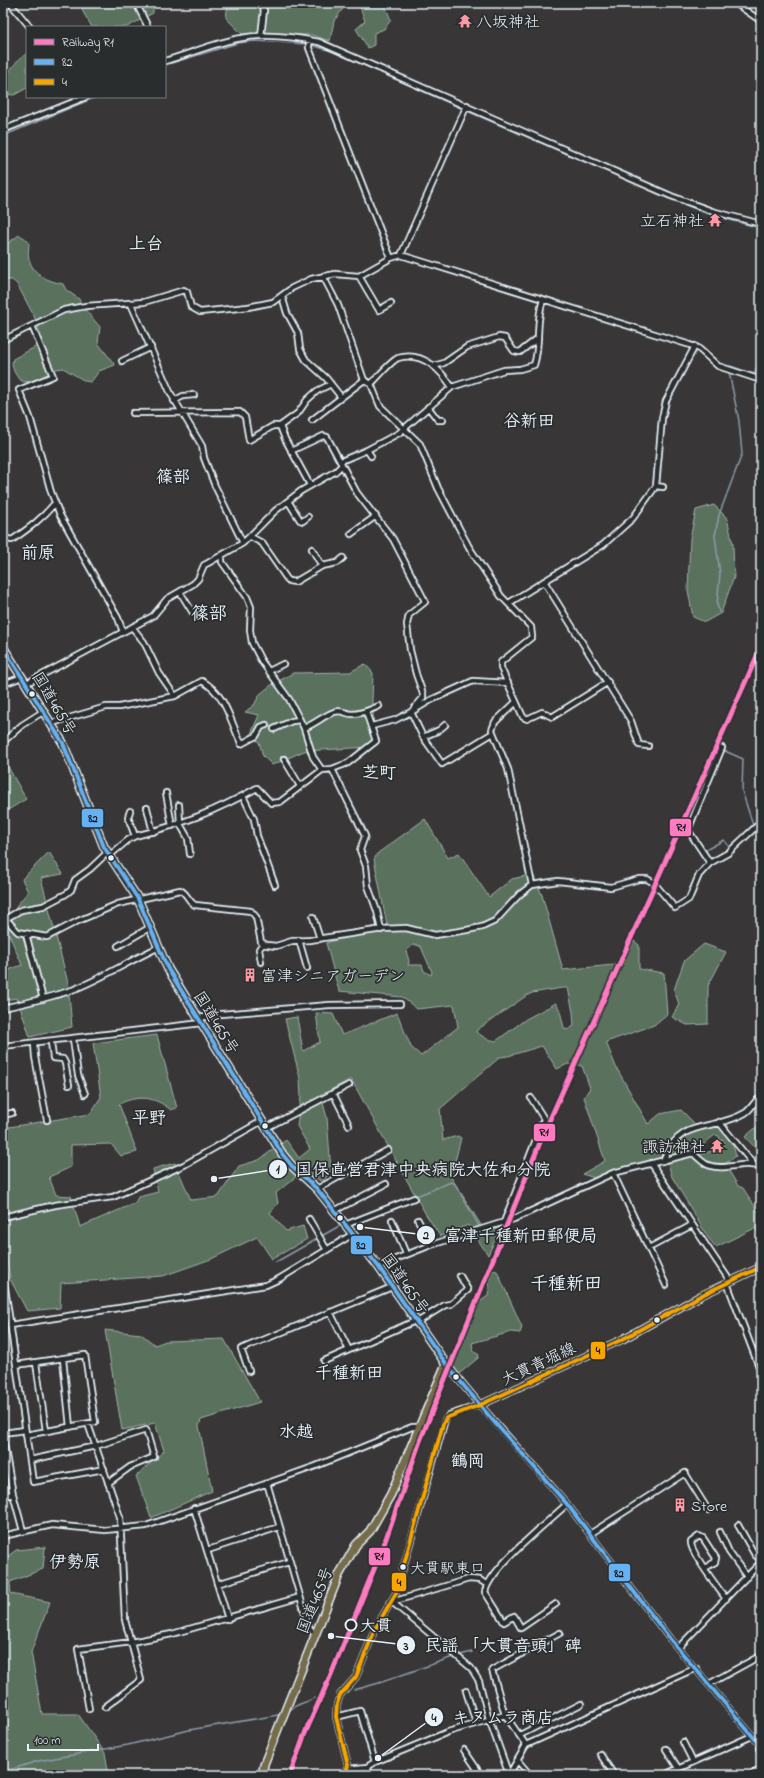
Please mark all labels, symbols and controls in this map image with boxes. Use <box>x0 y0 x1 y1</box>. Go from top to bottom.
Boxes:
place label: 八坂神社 <box>476 11 540 35</box>
temple icon: 八坂神社 <box>457 13 473 29</box>
legend <box>26 26 166 98</box>
text: Railway R1 <box>62 34 114 53</box>
text: 82 <box>62 54 73 72</box>
text: 4 <box>62 74 67 92</box>
place label: 立石神社 <box>640 210 704 234</box>
temple icon: 立石神社 <box>707 212 723 228</box>
district label: 上台 <box>129 232 163 257</box>
district label: 谷新田 <box>504 409 555 434</box>
district label: 篠部 <box>156 465 190 490</box>
district label: 前原 <box>21 541 55 566</box>
district label: 篠部 <box>191 602 227 628</box>
street label: 国道465号 <box>25 668 82 741</box>
unlabelled marker <box>27 689 37 699</box>
district label: 芝町 <box>362 761 396 786</box>
line badge: 82 <box>81 808 104 828</box>
text: 82 <box>87 811 98 827</box>
line badge: R1 <box>669 818 692 837</box>
text: R1 <box>675 820 686 836</box>
unlabelled marker <box>106 853 116 863</box>
place label: 富津シニアガーデン <box>261 965 405 989</box>
building icon: 富津シニアガーデン <box>242 967 258 983</box>
street label: 国道465号 <box>186 987 244 1059</box>
district label: 平野 <box>132 1106 166 1131</box>
unlabelled marker <box>260 1121 270 1131</box>
line badge: R1 <box>533 1123 556 1142</box>
text: R1 <box>538 1125 549 1141</box>
place label: 諏訪神社 <box>642 1136 706 1160</box>
temple icon: 諏訪神社 <box>709 1138 725 1154</box>
callout: 国保直営君津中央病院大佐和分院 <box>268 1154 559 1183</box>
text: 国保直営君津中央病院大佐和分院 <box>296 1158 551 1183</box>
text: 1 <box>276 1161 280 1179</box>
unlabelled marker <box>335 1213 345 1223</box>
callout: 富津千種新田郵便局 <box>416 1221 605 1250</box>
text: 富津千種新田郵便局 <box>445 1224 598 1249</box>
text: 2 <box>422 1227 429 1245</box>
line badge: 82 <box>350 1235 373 1255</box>
text: 82 <box>355 1238 366 1254</box>
street label: 国道465号 <box>374 1248 434 1320</box>
district label: 千種新田 <box>530 1272 602 1298</box>
unlabelled marker <box>652 1315 662 1325</box>
street label: 大貫青堀線 <box>498 1337 580 1393</box>
line badge: 4 <box>590 1341 606 1360</box>
text: 4 <box>595 1343 601 1359</box>
district label: 千種新田 <box>315 1361 383 1386</box>
unlabelled marker <box>451 1372 461 1382</box>
district label: 水越 <box>279 1420 313 1445</box>
district label: 鶴岡 <box>451 1449 485 1474</box>
place label: Store <box>691 1495 728 1519</box>
building icon: Store <box>672 1497 688 1513</box>
line badge: R1 <box>368 1547 391 1566</box>
text: R1 <box>373 1549 384 1565</box>
district label: 伊勢原 <box>50 1550 101 1575</box>
place label: 大貫駅東口 <box>410 1558 485 1580</box>
marker: 大貫駅東口 <box>398 1562 408 1572</box>
street label: 国道465号 <box>291 1563 340 1638</box>
line badge: 82 <box>608 1563 631 1582</box>
text: 82 <box>613 1566 624 1582</box>
line badge: 4 <box>391 1572 407 1592</box>
text: 4 <box>396 1575 402 1591</box>
place label: 大貫 <box>360 1615 392 1639</box>
marker: 大貫 <box>344 1618 358 1632</box>
callout: 民謡 「大貫音頭」碑 <box>396 1631 589 1660</box>
text: 民謡 「大貫音頭」碑 <box>424 1634 582 1659</box>
text: 3 <box>403 1638 409 1656</box>
callout: キヌムラ商店 <box>424 1703 562 1732</box>
text: キヌムラ商店 <box>452 1706 554 1731</box>
text: 4 <box>431 1710 437 1728</box>
scale bar <box>28 1726 98 1752</box>
text: 100 m <box>34 1732 61 1750</box>

